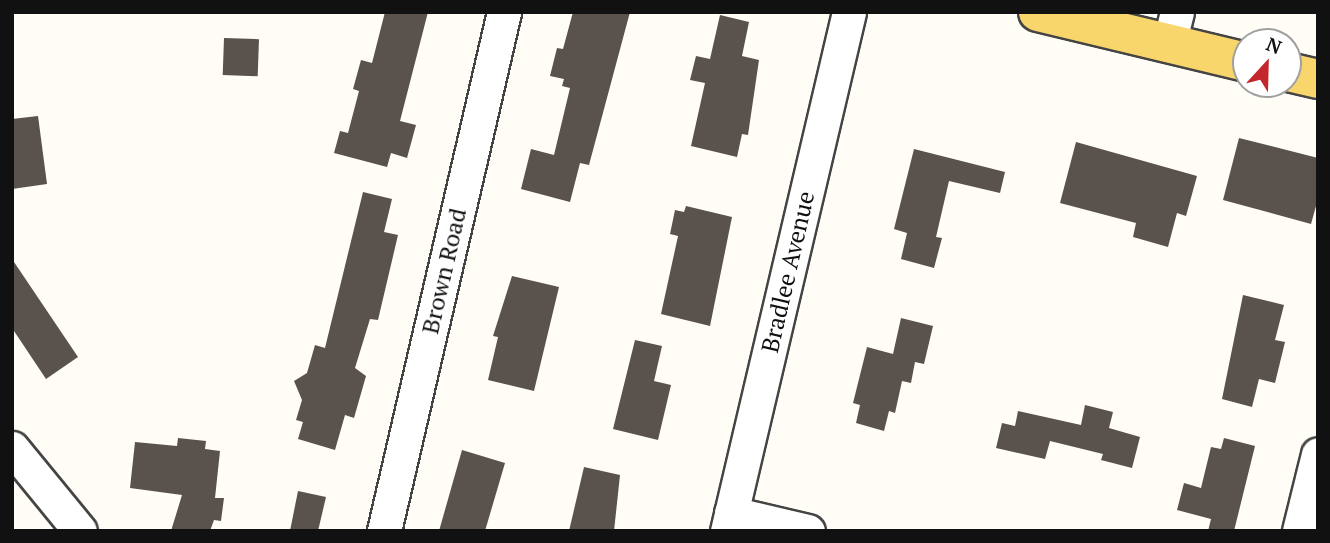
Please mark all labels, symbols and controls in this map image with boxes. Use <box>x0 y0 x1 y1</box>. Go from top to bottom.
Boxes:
north arrow <box>1232 28 1302 98</box>
text: N <box>1263 31 1286 59</box>
street label: Bradlee Avenue <box>755 188 821 356</box>
street label: Brown Road <box>416 205 472 337</box>

